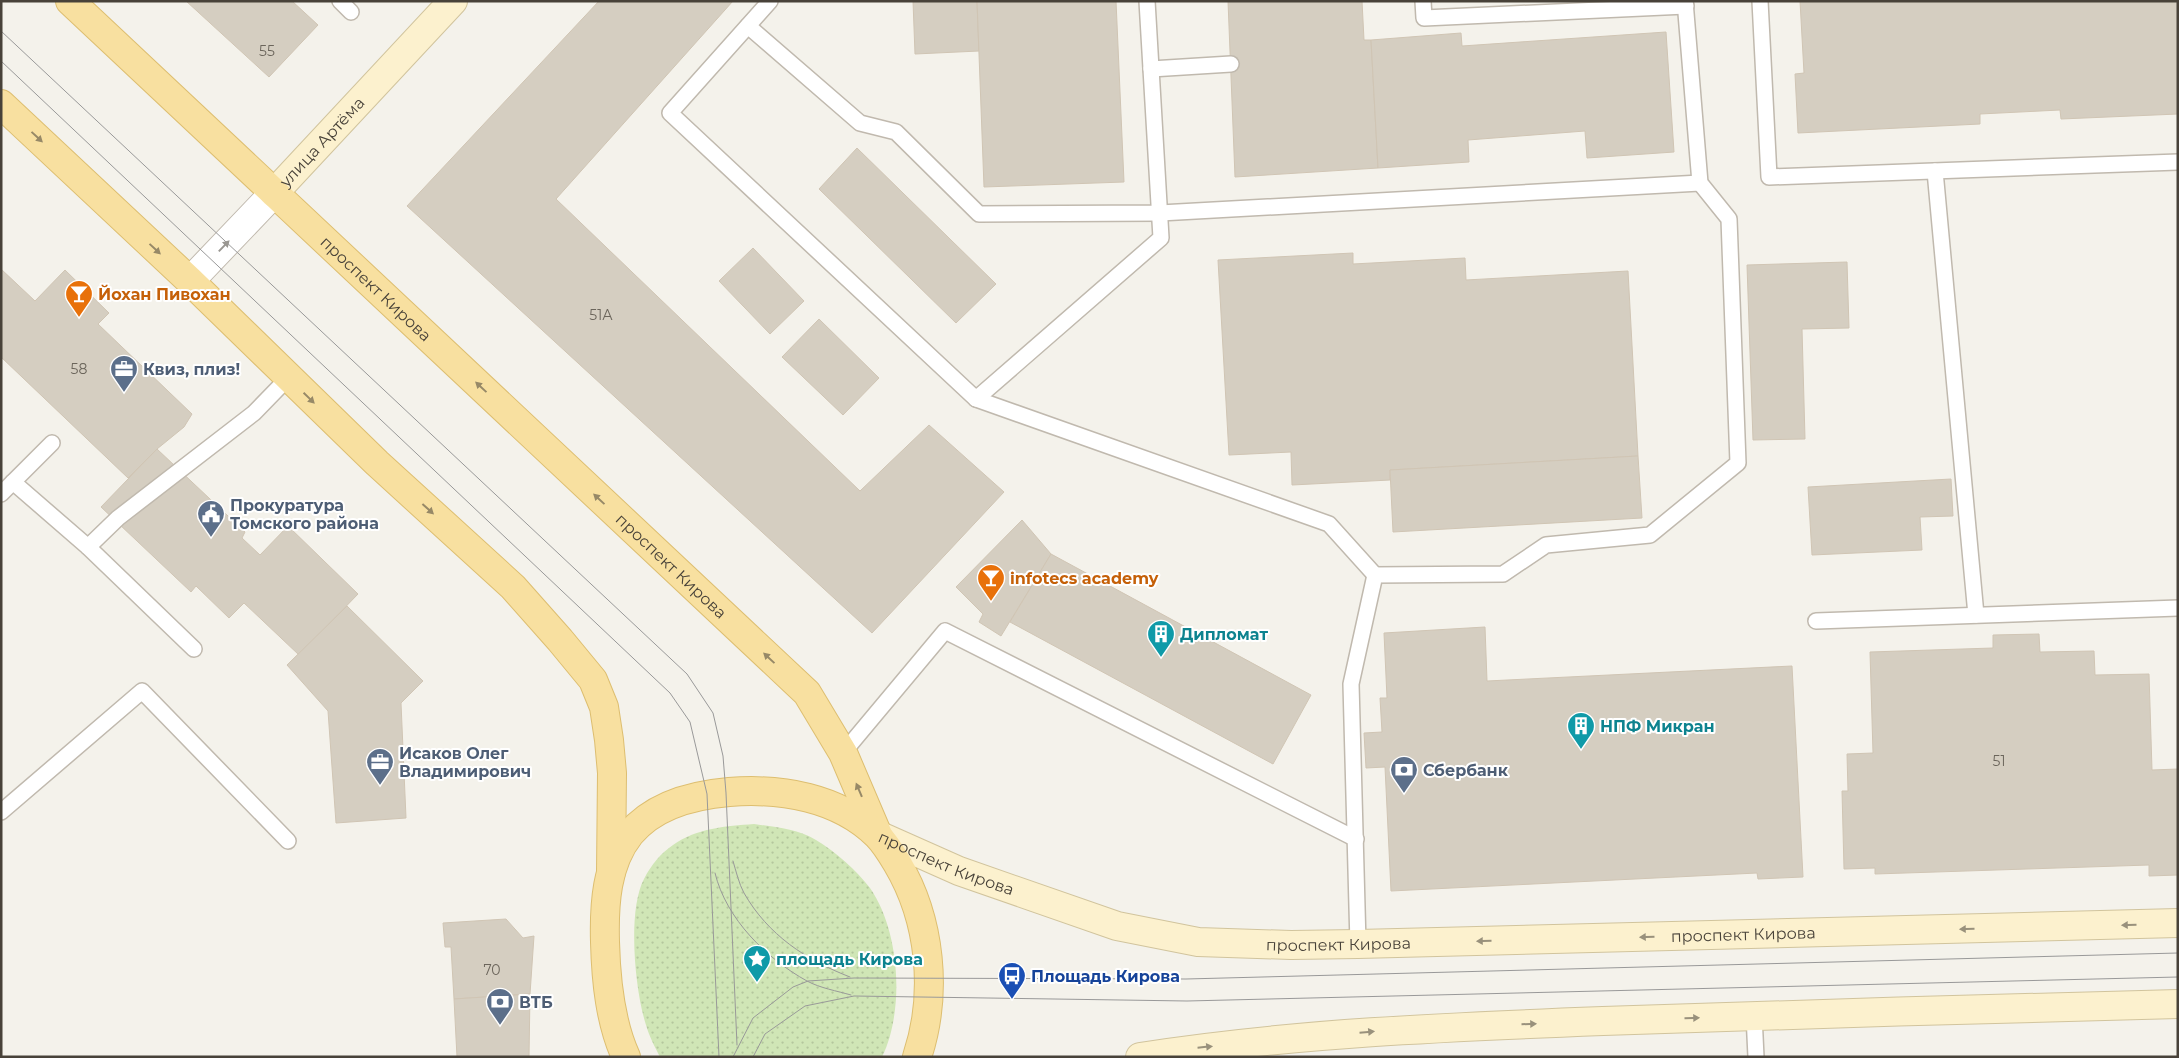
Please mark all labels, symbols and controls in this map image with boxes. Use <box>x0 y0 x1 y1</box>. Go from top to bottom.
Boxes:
house number: 55 <box>259 42 275 60</box>
street label: улица Артёма <box>275 93 368 191</box>
one-way arrow <box>30 131 42 143</box>
street label: проспект Кирова <box>317 232 436 345</box>
one-way arrow <box>217 240 229 252</box>
one-way arrow <box>149 243 161 255</box>
bar icon: Йохан Пивохан <box>64 279 94 318</box>
place label: Йохан Пивохан <box>98 284 231 304</box>
house number: 51А <box>589 306 613 324</box>
office icon: Квиз, плиз! <box>109 354 139 393</box>
house number: 58 <box>71 360 87 378</box>
place label: Квиз, плиз! <box>143 360 240 379</box>
one-way arrow <box>475 381 487 393</box>
one-way arrow <box>303 392 315 404</box>
one-way arrow <box>594 493 606 505</box>
place label: Прокуратура Томского района <box>230 496 379 533</box>
public building icon: Прокуратура Томского района <box>196 499 226 538</box>
one-way arrow <box>421 504 434 515</box>
street label: проспект Кирова <box>612 509 731 622</box>
bar icon: infotecs academy <box>976 563 1006 602</box>
place label: infotecs academy <box>1010 569 1159 588</box>
building icon: Дипломат <box>1146 619 1176 658</box>
place label: Дипломат <box>1180 625 1268 644</box>
one-way arrow <box>763 652 775 664</box>
building icon: НПФ Микран <box>1566 711 1596 750</box>
place label: НПФ Микран <box>1600 717 1715 736</box>
place label: Исаков Олег Владимирович <box>399 744 531 781</box>
office icon: Исаков Олег Владимирович <box>365 747 395 786</box>
house number: 51 <box>1993 752 2005 770</box>
bank icon: Сбербанк <box>1389 755 1419 794</box>
place label: Сбербанк <box>1423 761 1509 780</box>
one-way arrow <box>854 783 862 798</box>
street label: проспект Кирова <box>876 827 1017 899</box>
one-way arrow <box>2121 921 2137 929</box>
street label: проспект Кирова <box>1671 923 1816 945</box>
one-way arrow <box>1958 925 1974 933</box>
street label: проспект Кирова <box>1266 933 1411 955</box>
one-way arrow <box>1638 933 1654 941</box>
one-way arrow <box>1476 938 1492 946</box>
place icon: площадь Кирова <box>742 944 772 983</box>
place label: площадь Кирова <box>776 950 923 969</box>
house number: 70 <box>483 961 501 979</box>
bus stop icon: Площадь Кирова <box>997 961 1027 1000</box>
place label: Площадь Кирова <box>1031 967 1180 986</box>
bank icon: ВТБ <box>485 987 515 1026</box>
place label: ВТБ <box>519 993 553 1012</box>
one-way arrow <box>1684 1013 1700 1021</box>
one-way arrow <box>1521 1020 1537 1028</box>
one-way arrow <box>1359 1028 1375 1036</box>
one-way arrow <box>1197 1043 1213 1051</box>

